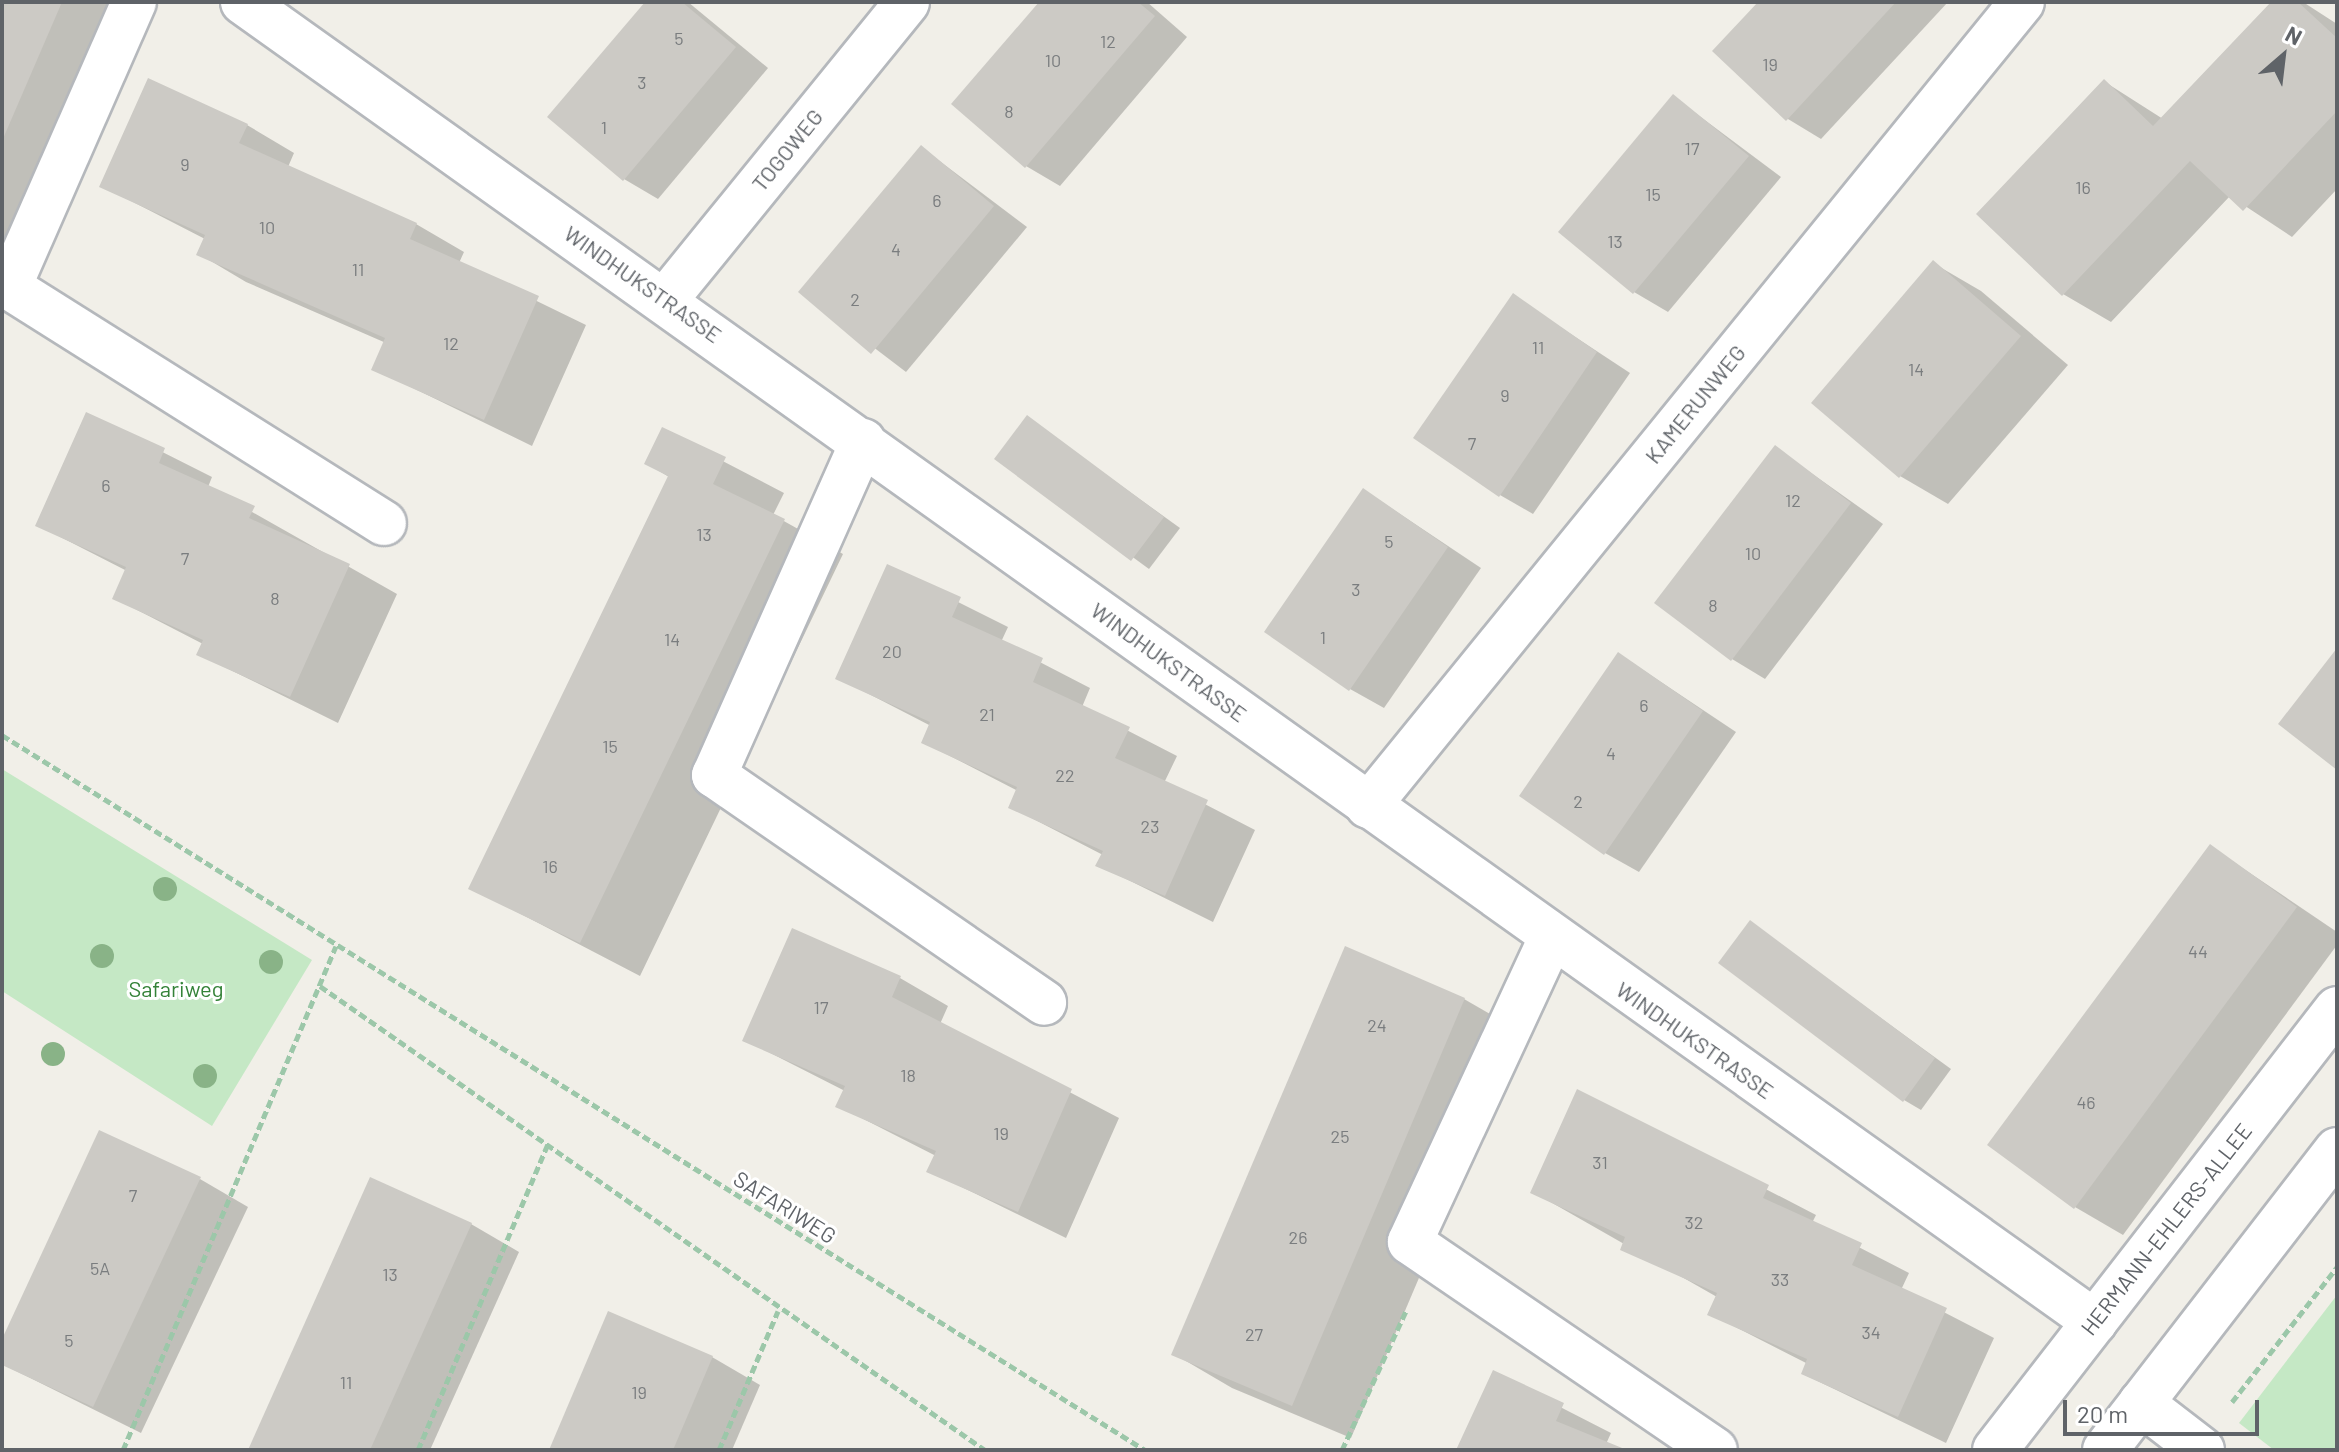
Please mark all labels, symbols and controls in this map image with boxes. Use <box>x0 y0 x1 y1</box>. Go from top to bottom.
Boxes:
north arrow <box>2243 16 2323 96</box>
text: N <box>2282 20 2307 50</box>
house number: 5 <box>674 27 684 49</box>
house number: 12 <box>1100 30 1116 52</box>
house number: 10 <box>1045 49 1061 71</box>
house number: 19 <box>1762 53 1778 75</box>
house number: 3 <box>637 71 647 93</box>
house number: 8 <box>1004 100 1014 122</box>
street label: TOGOWEG <box>746 104 828 196</box>
house number: 1 <box>601 116 607 138</box>
house number: 17 <box>1685 137 1699 159</box>
house number: 9 <box>180 153 190 175</box>
house number: 16 <box>2075 176 2091 198</box>
house number: 15 <box>1645 183 1661 205</box>
house number: 6 <box>932 189 942 211</box>
house number: 10 <box>259 216 275 238</box>
street label: WINDHUKSTRASSE <box>559 220 727 348</box>
house number: 13 <box>1607 230 1623 252</box>
house number: 4 <box>891 238 901 260</box>
house number: 11 <box>352 258 364 280</box>
house number: 2 <box>850 288 860 310</box>
house number: 12 <box>443 332 459 354</box>
house number: 11 <box>1532 336 1544 358</box>
street label: KAMERUNWEG <box>1639 339 1751 469</box>
house number: 14 <box>1908 358 1924 380</box>
house number: 9 <box>1500 384 1510 406</box>
house number: 7 <box>1468 432 1476 454</box>
house number: 6 <box>101 474 111 496</box>
house number: 12 <box>1785 489 1801 511</box>
house number: 13 <box>696 523 712 545</box>
house number: 5 <box>1384 530 1394 552</box>
house number: 10 <box>1745 542 1761 564</box>
house number: 7 <box>181 547 189 569</box>
house number: 3 <box>1351 578 1361 600</box>
house number: 8 <box>270 587 280 609</box>
house number: 8 <box>1708 594 1718 616</box>
street label: WINDHUKSTRASSE <box>1086 597 1252 727</box>
house number: 1 <box>1320 626 1326 648</box>
house number: 14 <box>664 628 680 650</box>
house number: 20 <box>882 640 902 662</box>
house number: 6 <box>1639 694 1649 716</box>
house number: 21 <box>979 703 995 725</box>
house number: 15 <box>602 735 618 757</box>
house number: 4 <box>1606 742 1616 764</box>
house number: 22 <box>1055 764 1075 786</box>
house number: 2 <box>1573 790 1583 812</box>
house number: 23 <box>1141 815 1159 837</box>
house number: 16 <box>542 855 558 877</box>
house number: 44 <box>2188 940 2208 962</box>
park label: Safariweg <box>128 976 224 1002</box>
street label: WINDHUKSTRASSE <box>1611 976 1779 1104</box>
house number: 17 <box>814 996 828 1018</box>
house number: 24 <box>1367 1014 1387 1036</box>
house number: 18 <box>900 1064 916 1086</box>
house number: 46 <box>2076 1091 2096 1113</box>
street label: HERMANN-EHLERS-ALLEE <box>2075 1118 2257 1340</box>
house number: 19 <box>993 1122 1009 1144</box>
house number: 25 <box>1331 1125 1349 1147</box>
house number: 31 <box>1592 1151 1608 1173</box>
street label: SAFARIWEG <box>729 1165 841 1249</box>
house number: 7 <box>129 1184 137 1206</box>
house number: 32 <box>1685 1211 1703 1233</box>
house number: 26 <box>1289 1226 1307 1248</box>
house number: 5A <box>90 1257 110 1279</box>
house number: 13 <box>382 1263 398 1285</box>
house number: 33 <box>1771 1268 1789 1290</box>
house number: 34 <box>1861 1321 1881 1343</box>
house number: 27 <box>1245 1323 1263 1345</box>
house number: 5 <box>64 1329 74 1351</box>
house number: 11 <box>340 1371 352 1393</box>
house number: 19 <box>631 1381 647 1403</box>
scale bar <box>2067 1384 2263 1434</box>
text: 20 m <box>2077 1399 2128 1428</box>

